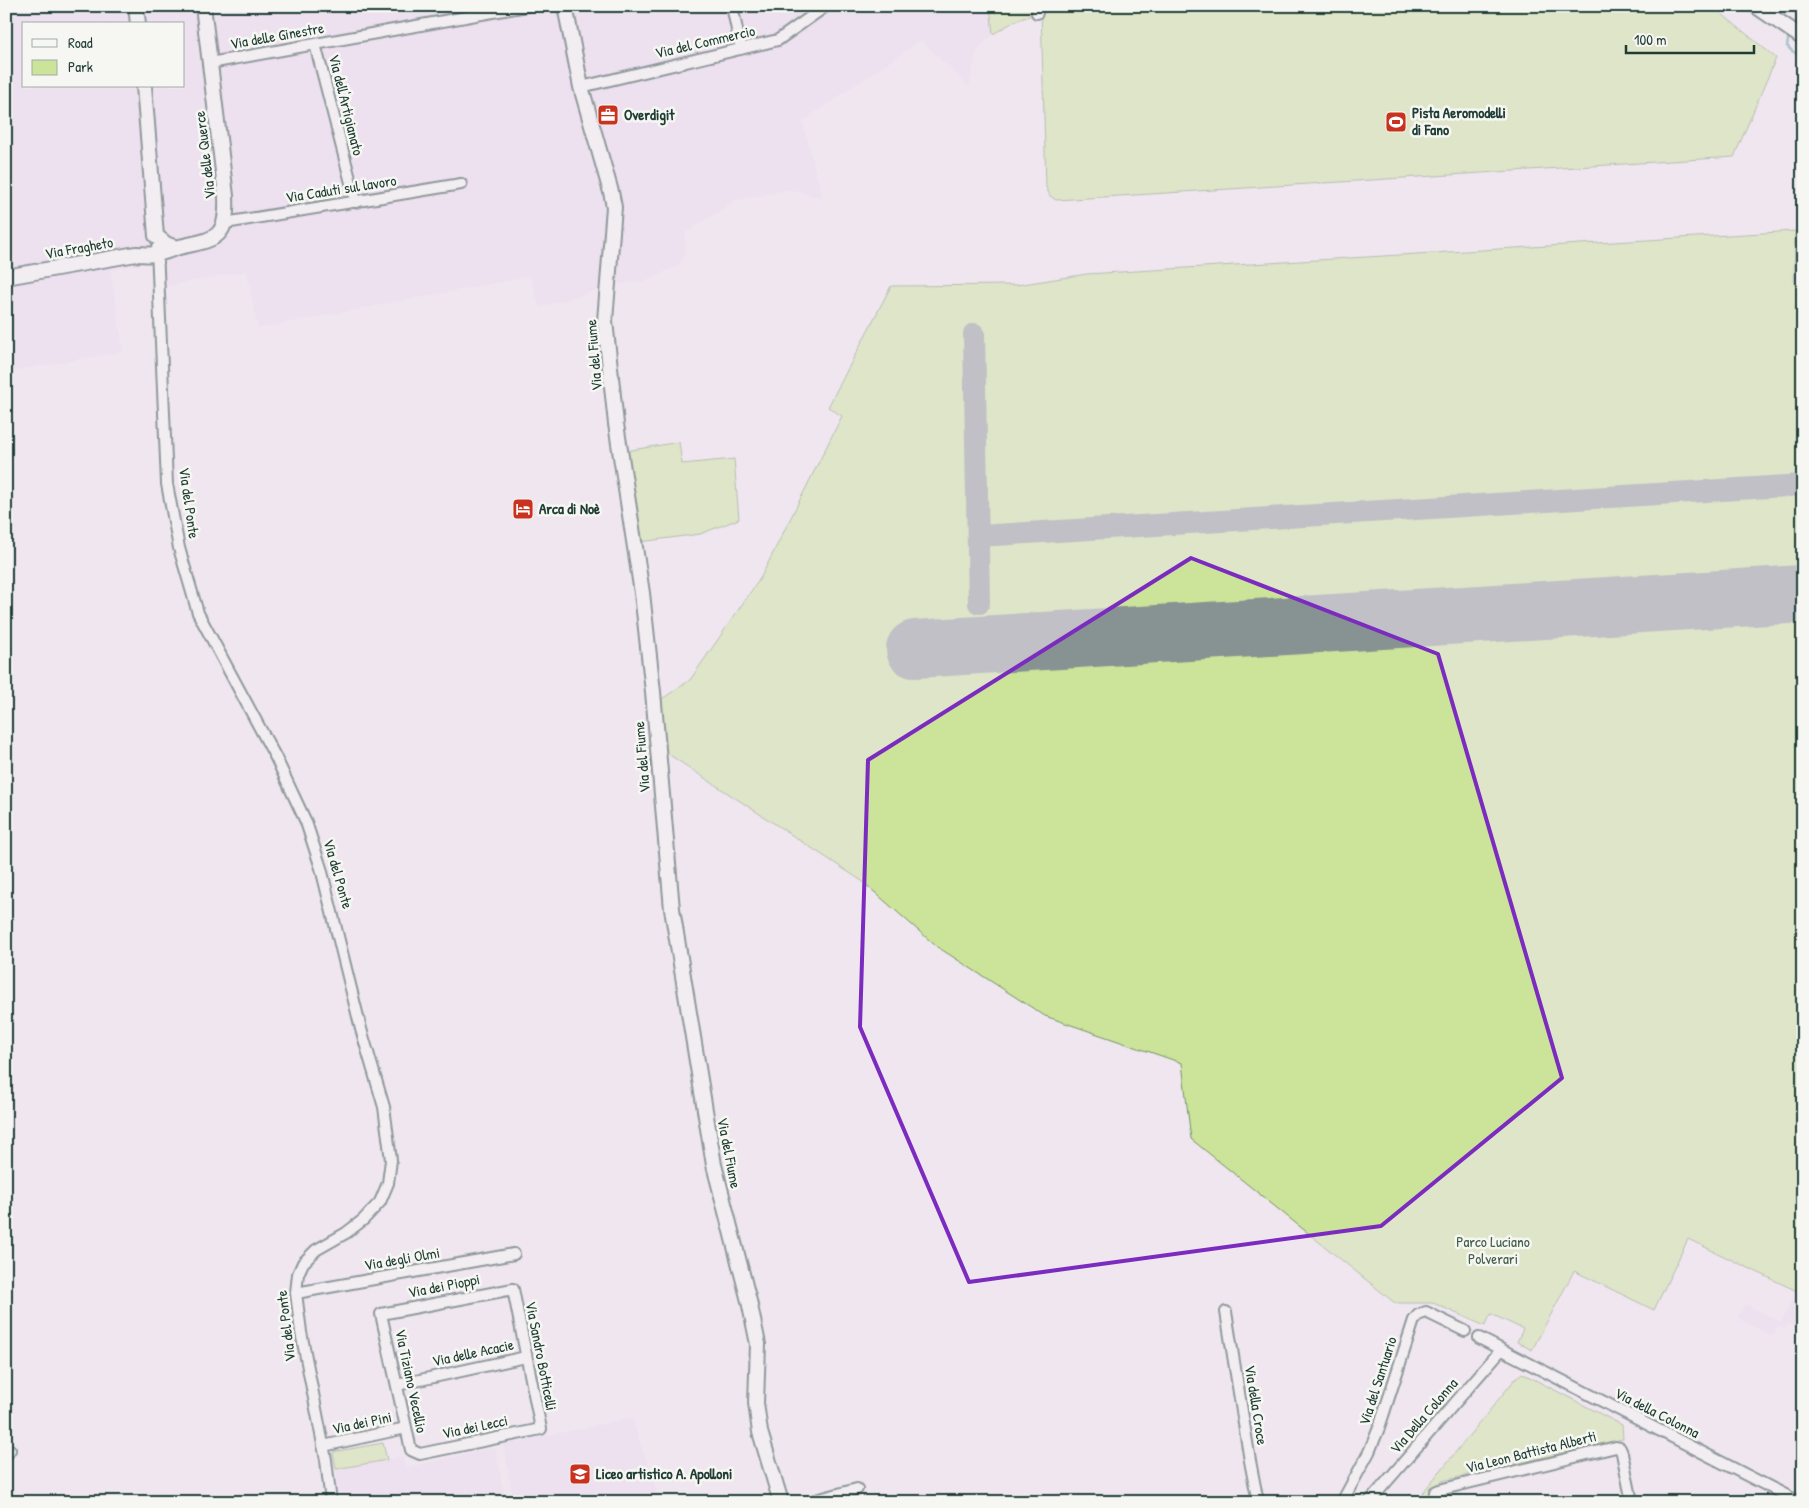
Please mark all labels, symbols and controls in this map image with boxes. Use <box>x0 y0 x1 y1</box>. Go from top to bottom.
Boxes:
street label: Via delle Ginestre <box>228 17 325 54</box>
street label: Via del Commercio <box>653 20 757 63</box>
legend <box>22 22 185 88</box>
scale bar <box>1626 22 1754 54</box>
text: 100 m <box>1634 29 1667 50</box>
text: Road <box>68 32 93 53</box>
street label: Via dell'Artigianato <box>324 52 369 158</box>
text: Park <box>68 56 93 77</box>
place label: Pista Aeromodelli di Fano <box>1412 102 1506 140</box>
office icon: Overdigit <box>596 103 620 127</box>
place label: Overdigit <box>624 104 675 126</box>
street label: Via delle Querce <box>189 110 220 200</box>
sports icon: Pista Aeromodelli di Fano <box>1384 110 1408 134</box>
street label: Via Caduti sul lavoro <box>284 169 398 208</box>
street label: Via Fragheto <box>43 231 114 264</box>
street label: Via del Fiume <box>580 318 607 392</box>
street label: Via del Ponte <box>174 466 205 540</box>
hotel icon: Arca di Noè <box>511 497 535 521</box>
place label: Arca di Noè <box>539 498 600 519</box>
street label: Via del Fiume <box>628 720 655 794</box>
street label: Via del Ponte <box>319 837 358 911</box>
street label: Via del Fiume <box>712 1116 747 1190</box>
park label: Parco Luciano Polverari <box>1456 1231 1530 1269</box>
street label: Via degli Olmi <box>363 1242 441 1275</box>
street label: Via dei Pioppi <box>406 1268 482 1303</box>
street label: Via del Ponte <box>271 1289 300 1363</box>
street label: Via Sandro Botticelli <box>521 1300 562 1412</box>
street label: Via Tiziano Vecellio <box>390 1327 433 1435</box>
street label: Via delle Acacie <box>430 1334 516 1371</box>
street label: Via del Santuario <box>1353 1334 1402 1428</box>
street label: Via della Croce <box>1240 1363 1273 1446</box>
street label: Via Della Colonna <box>1385 1373 1462 1458</box>
street label: Via della Colonna <box>1611 1382 1703 1443</box>
street label: Via dei Pini <box>330 1406 394 1439</box>
street label: Via dei Lecci <box>440 1409 510 1444</box>
street label: Via Leon Battista Alberti <box>1463 1425 1598 1478</box>
school or university icon: Liceo artistico A. Apolloni <box>568 1462 592 1486</box>
place label: Liceo artistico A. Apolloni <box>596 1463 732 1485</box>

